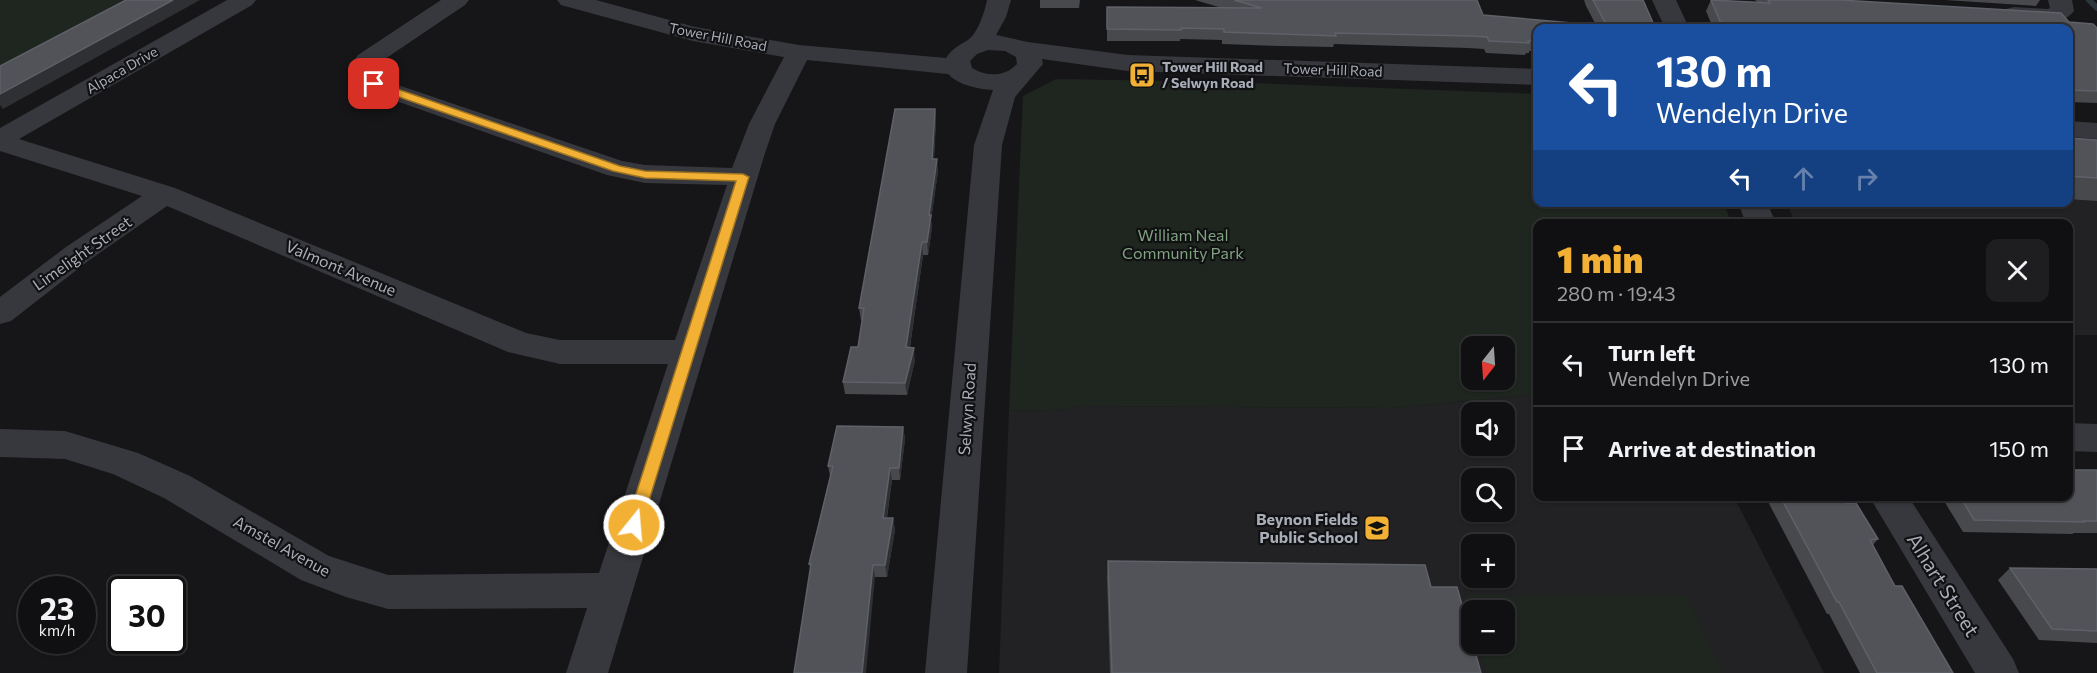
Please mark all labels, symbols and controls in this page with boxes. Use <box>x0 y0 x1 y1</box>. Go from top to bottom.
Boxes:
street label: Tower Hill Road <box>668 19 768 54</box>
street label: Alpaca Drive <box>83 42 160 97</box>
text: 130 m <box>1656 44 1772 96</box>
icon: left <box>1557 48 1635 126</box>
pin <box>348 58 399 109</box>
place label: Tower Hill Road / Selwyn Road <box>1162 58 1263 91</box>
street label: Tower Hill Road <box>1283 59 1383 80</box>
bus stop icon: Tower Hill Road / Selwyn Road <box>1127 60 1157 90</box>
icon: arrive <box>357 67 390 100</box>
text: Wendelyn Drive <box>1656 96 1848 129</box>
icon: left <box>1724 162 1757 195</box>
icon: ahead <box>1787 162 1820 195</box>
icon: right <box>1850 162 1883 195</box>
street label: Limelight Street <box>29 211 135 294</box>
park label: William Neal Community Park <box>1122 225 1244 262</box>
street label: Valmont Avenue <box>283 236 399 299</box>
text: 1 min <box>1557 236 1643 280</box>
button: close <box>1986 239 2049 302</box>
text: 280 m · 19:43 <box>1557 281 1676 305</box>
north arrow <box>1461 336 1515 390</box>
map controls <box>1461 336 1515 654</box>
text: Turn left <box>1608 339 1695 366</box>
icon: left <box>1557 348 1590 381</box>
text: 130 m <box>1989 351 2049 378</box>
street label: Selwyn Road <box>954 362 979 456</box>
text: Wendelyn Drive <box>1608 366 1750 390</box>
button: sound <box>1461 402 1515 456</box>
icon: arrive <box>1557 432 1590 465</box>
text: Arrive at destination <box>1608 435 1816 462</box>
text: 150 m <box>1989 435 2049 462</box>
button: search <box>1461 468 1515 522</box>
position arrow <box>602 493 666 557</box>
place label: Beynon Fields Public School <box>1256 509 1358 546</box>
street label: Amstel Avenue <box>231 511 334 580</box>
school or university icon: Beynon Fields Public School <box>1362 513 1392 543</box>
street label: Alhart Street <box>1903 528 1985 641</box>
button: + <box>1461 534 1515 588</box>
speed limit sign: 30 <box>108 576 186 654</box>
text: 23 <box>40 589 74 626</box>
button: − <box>1461 600 1515 654</box>
text: km/h <box>39 621 75 639</box>

